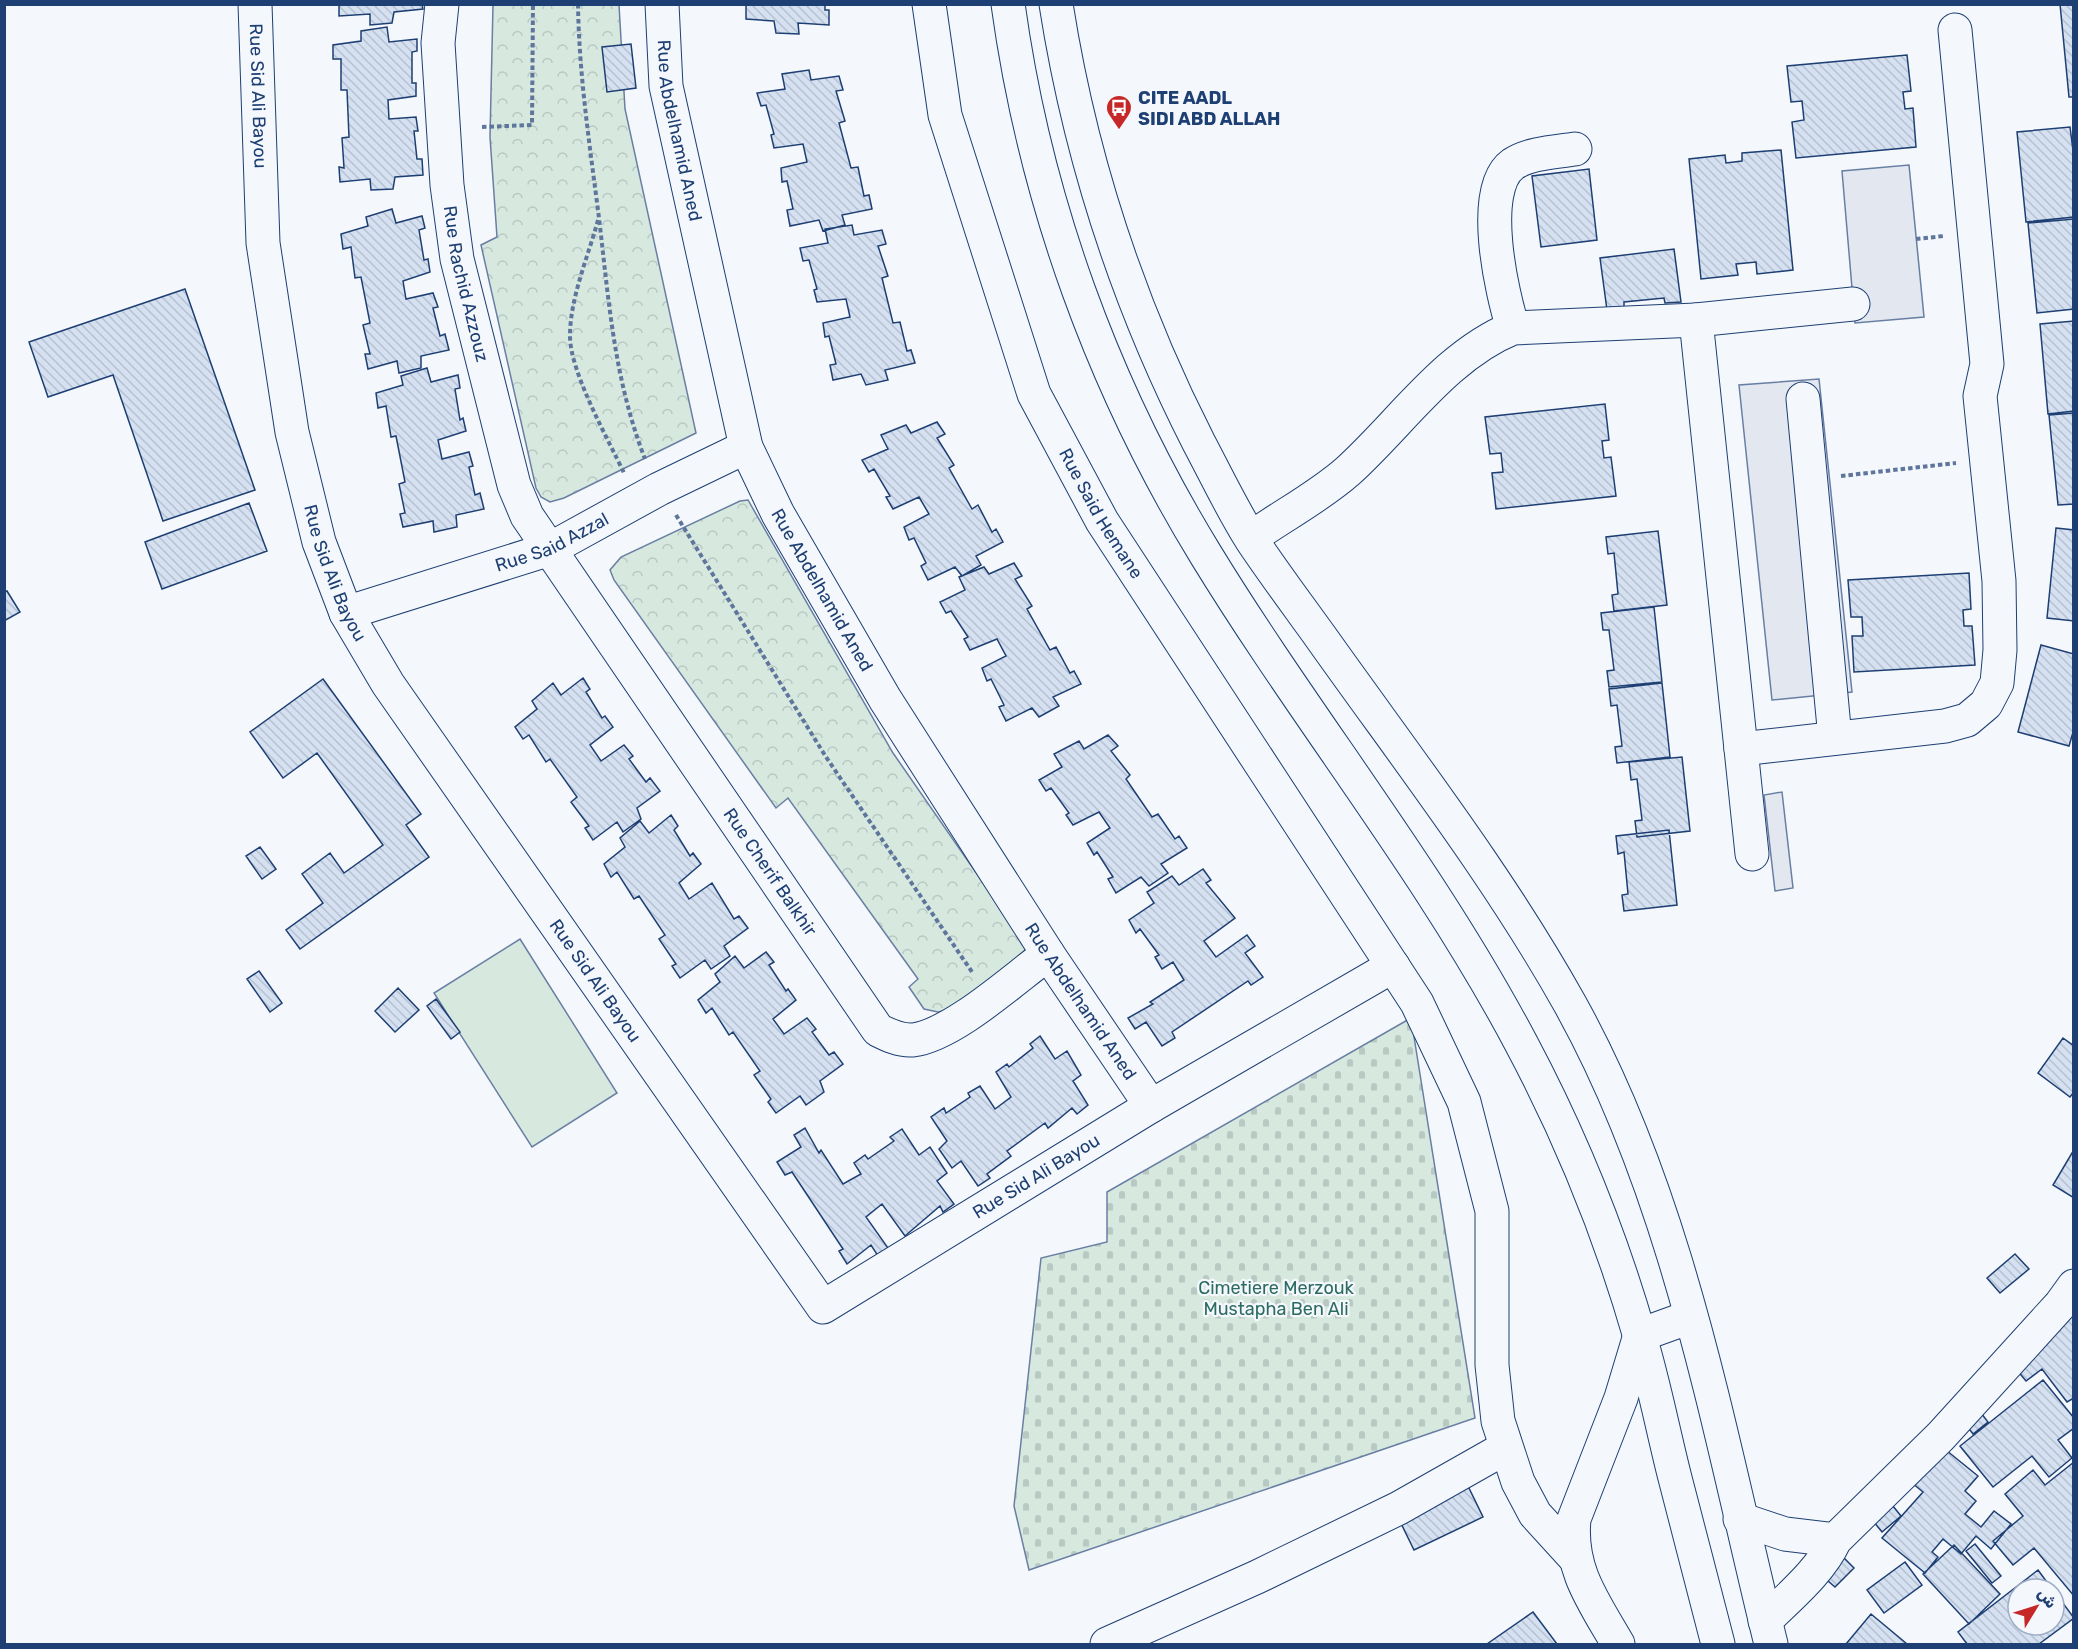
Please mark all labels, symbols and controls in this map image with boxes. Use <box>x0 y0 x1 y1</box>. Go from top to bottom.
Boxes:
street label: Rue Sid Ali Bayou <box>245 23 271 169</box>
street label: Rue Abdelhamid Aned <box>653 39 707 223</box>
place label: CITE AADL SIDI ABD ALLAH <box>1138 87 1280 130</box>
bus stop icon: CITE AADL SIDI ABD ALLAH <box>1104 93 1134 131</box>
street label: Rue Rachid Azzouz <box>439 204 493 364</box>
street label: Rue Said Hemane <box>1054 444 1148 583</box>
street label: Rue Sid Ali Bayou <box>299 502 371 645</box>
street label: Rue Abdelhamid Aned <box>766 505 878 675</box>
street label: Rue Said Azzal <box>492 508 612 577</box>
street label: Rue Cherif Balkhir <box>719 804 822 940</box>
street label: Rue Sid Ali Bayou <box>545 915 646 1047</box>
street label: Rue Abdelhamid Aned <box>1020 919 1141 1084</box>
street label: Rue Sid Ali Bayou <box>969 1129 1104 1224</box>
park label: Cimetiere Merzouk Mustapha Ben Ali <box>1198 1277 1355 1320</box>
north arrow <box>2006 1577 2066 1637</box>
text: ش <box>2034 1584 2061 1612</box>

